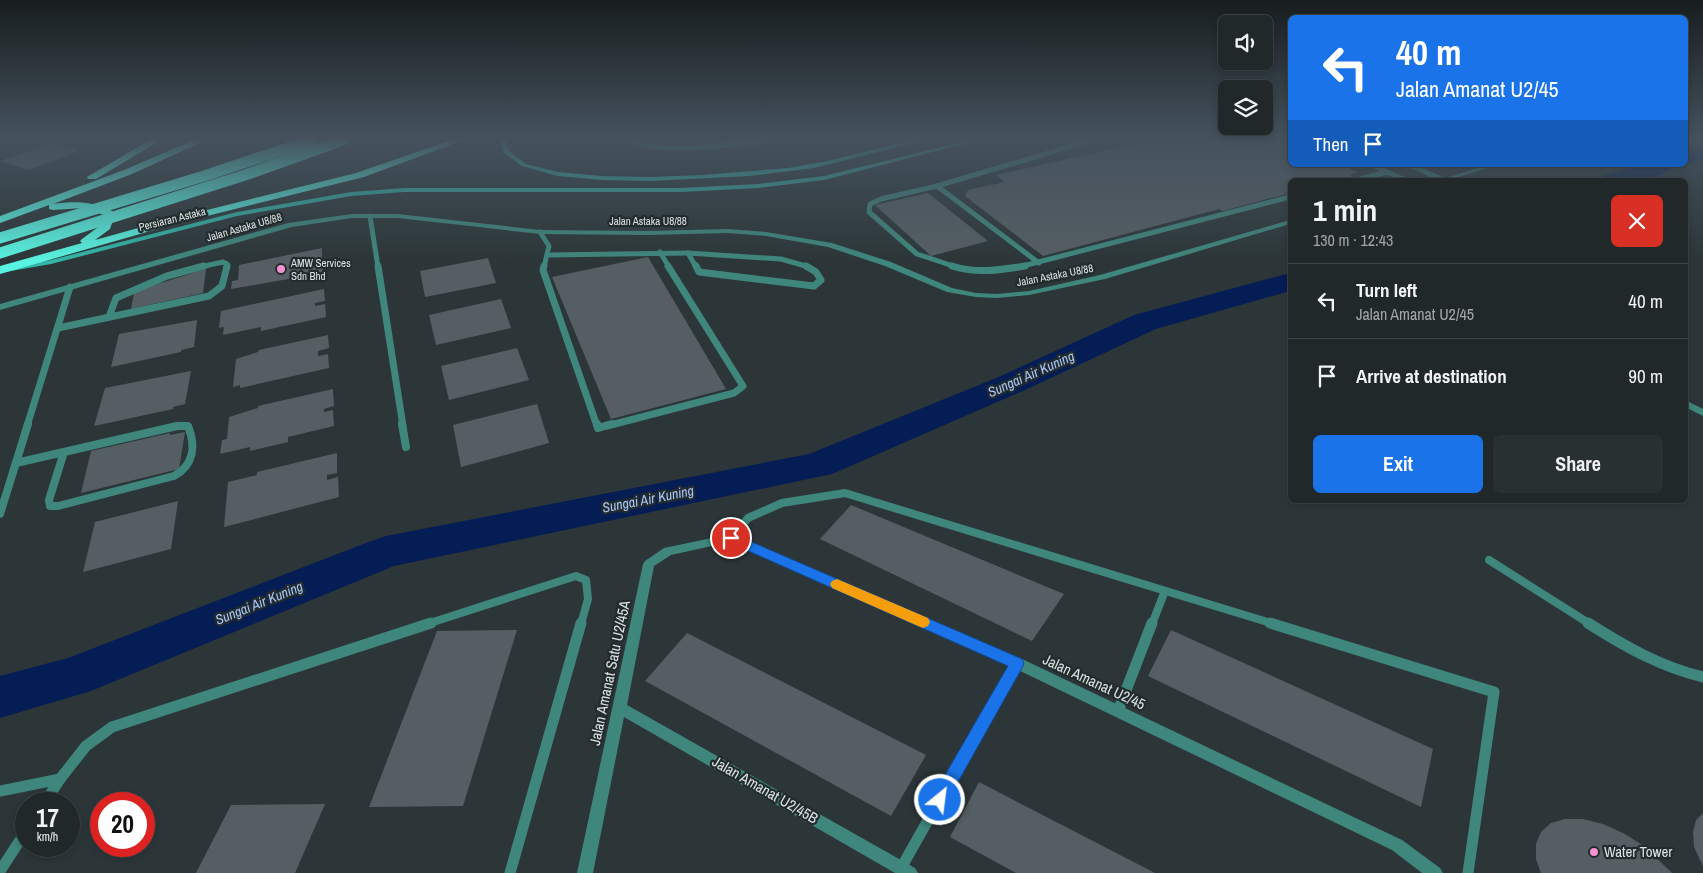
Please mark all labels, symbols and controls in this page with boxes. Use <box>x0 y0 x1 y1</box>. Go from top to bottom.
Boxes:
map controls <box>1218 15 1273 135</box>
button: sound <box>1218 15 1273 70</box>
text: 40 m <box>1396 29 1461 76</box>
icon: left <box>1313 35 1378 100</box>
text: Jalan Amanat U2/45 <box>1396 74 1558 104</box>
button: layers <box>1218 80 1273 135</box>
icon: arrive <box>1359 130 1387 158</box>
text: Then <box>1313 131 1349 157</box>
text: 1 min <box>1313 190 1377 230</box>
button: close <box>1611 195 1663 247</box>
street label: Persiaran Astaka <box>137 204 207 234</box>
street label: Jalan Astaka U8/88 <box>205 210 283 244</box>
street label: Jalan Astaka U8/88 <box>609 214 687 228</box>
text: 130 m · 12:43 <box>1313 229 1393 251</box>
place label: AMW Services Sdn Bhd <box>290 256 351 283</box>
street label: Jalan Astaka U8/88 <box>1016 261 1094 289</box>
marker: AMW Services Sdn Bhd <box>275 263 287 275</box>
text: Turn left <box>1356 277 1417 303</box>
icon: left <box>1313 287 1341 315</box>
text: 40 m <box>1628 288 1663 314</box>
text: Jalan Amanat U2/45 <box>1356 303 1474 325</box>
water label: Sungai Air Kuning <box>985 347 1078 401</box>
icon: arrive <box>1313 362 1341 390</box>
text: Arrive at destination <box>1356 363 1507 389</box>
text: 90 m <box>1628 363 1663 389</box>
button: Exit <box>1313 435 1483 493</box>
button: Share <box>1493 435 1663 493</box>
water label: Sungai Air Kuning <box>601 481 696 517</box>
pin <box>710 517 752 559</box>
icon: arrive <box>717 524 745 552</box>
water label: Sungai Air Kuning <box>212 577 306 629</box>
street label: Jalan Amanat Satu U2/45A <box>584 598 635 747</box>
street label: Jalan Amanat U2/45 <box>1040 649 1149 715</box>
street label: Jalan Amanat U2/45B <box>708 751 822 828</box>
position arrow <box>913 773 965 825</box>
speed limit sign: 20 <box>90 792 155 857</box>
text: 17 <box>36 801 59 835</box>
text: km/h <box>37 829 58 845</box>
place label: Water Tower <box>1604 841 1672 862</box>
marker: Water Tower <box>1588 846 1600 858</box>

